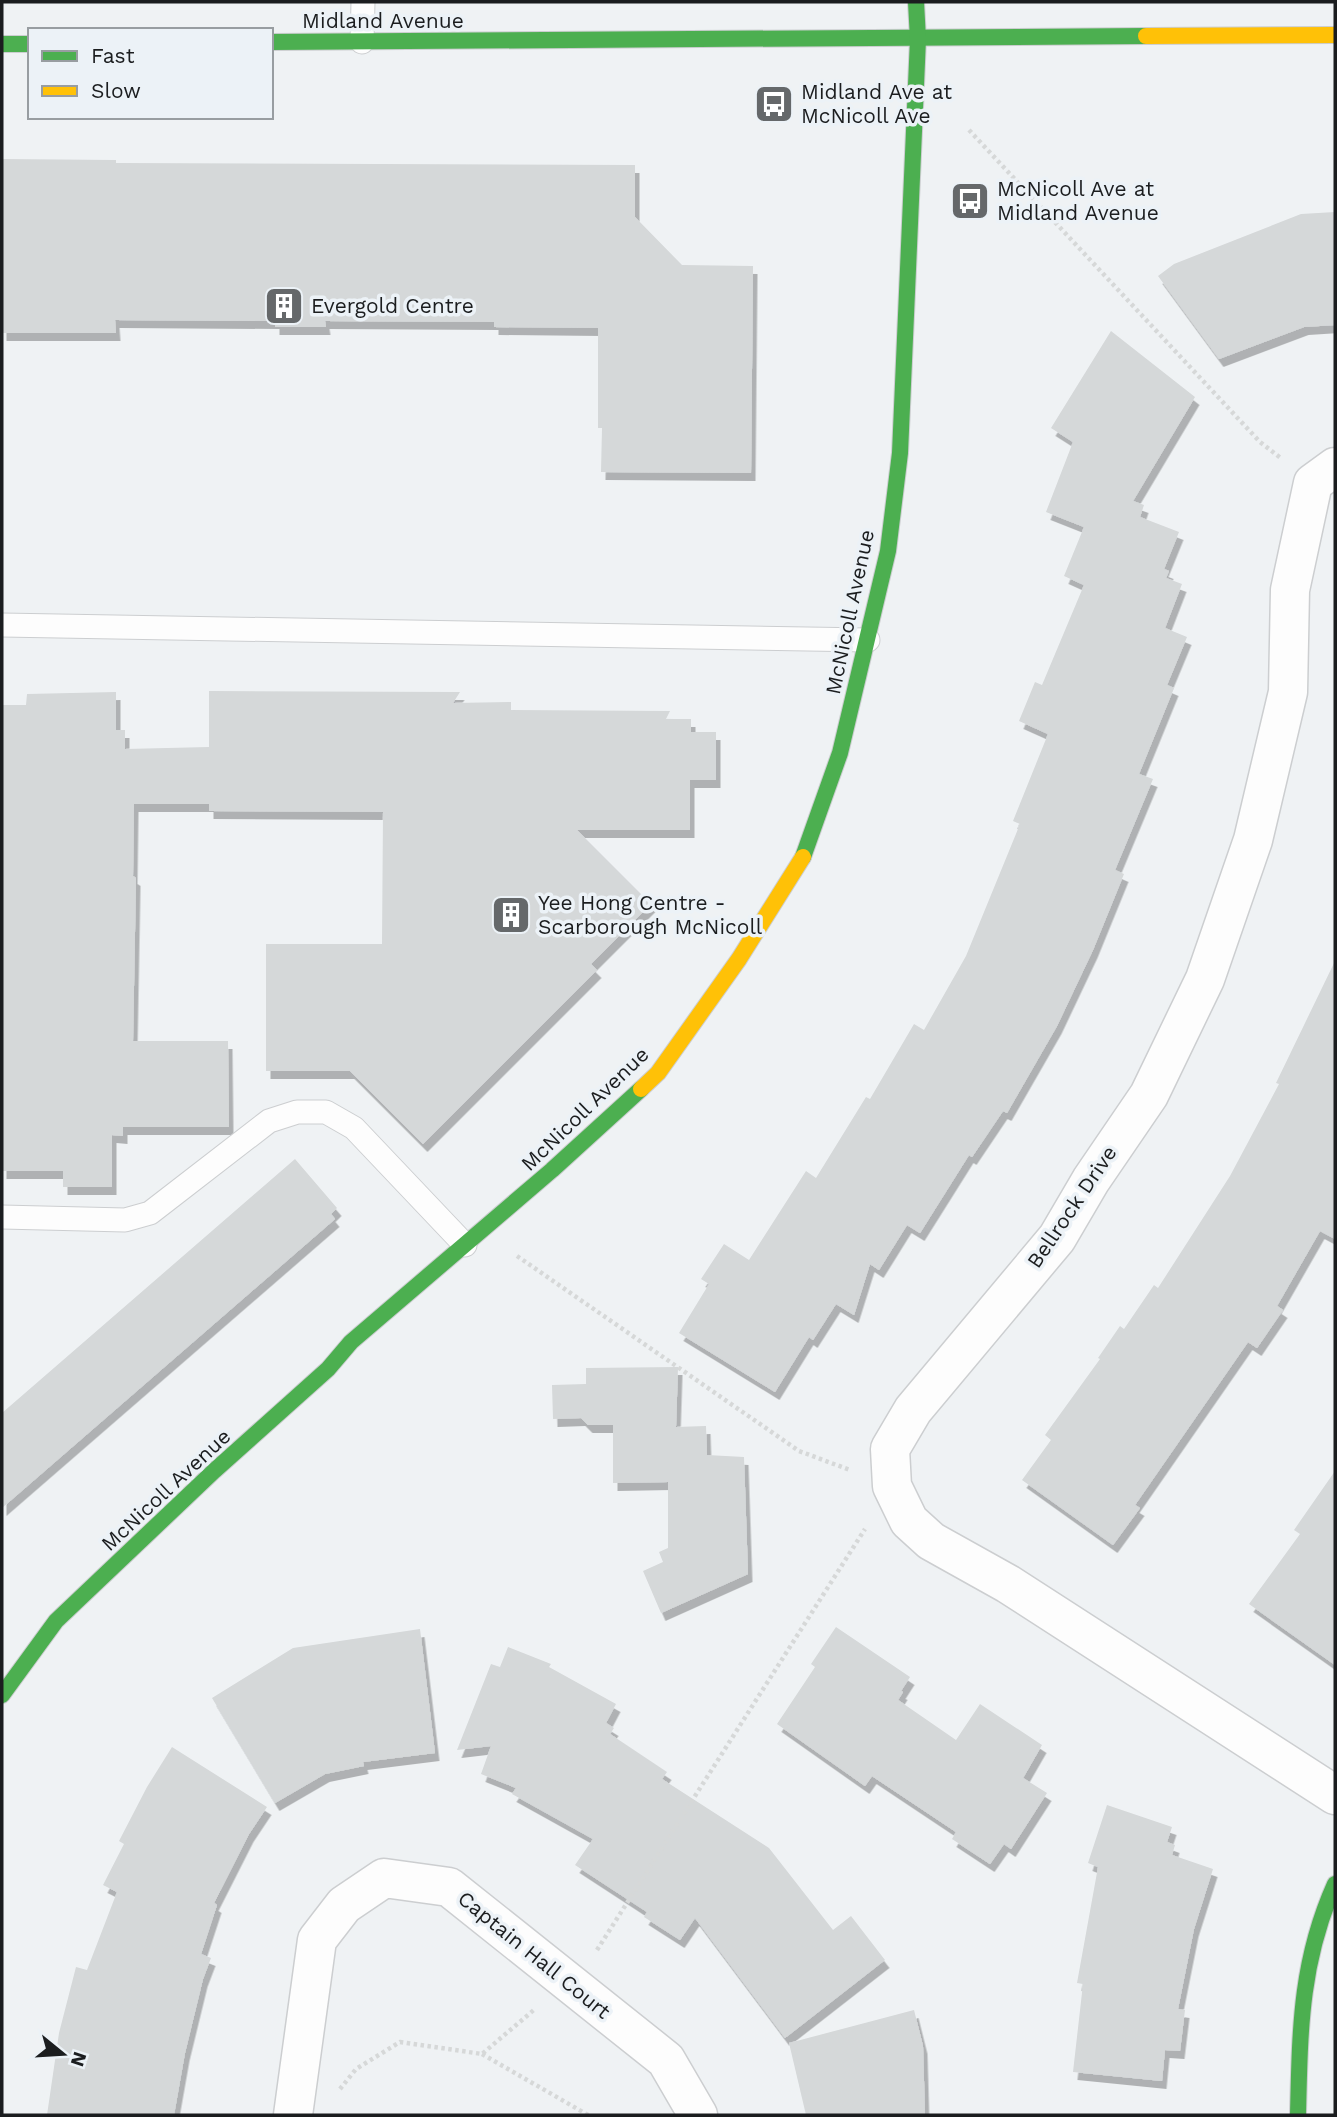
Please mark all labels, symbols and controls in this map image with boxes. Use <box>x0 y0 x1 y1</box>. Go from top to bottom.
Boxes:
street label: Midland Avenue <box>302 8 464 33</box>
legend <box>28 28 273 119</box>
text: Fast <box>91 43 135 68</box>
text: Slow <box>91 78 141 103</box>
place label: Midland Ave at McNicoll Ave <box>801 79 952 128</box>
bus stop icon: Midland Ave at McNicoll Ave <box>753 83 795 125</box>
place label: McNicoll Ave at Midland Avenue <box>997 176 1159 225</box>
bus stop icon: McNicoll Ave at Midland Avenue <box>949 180 991 222</box>
building icon: Evergold Centre <box>263 285 305 327</box>
place label: Evergold Centre <box>311 293 474 318</box>
street label: McNicoll Avenue <box>820 527 879 696</box>
place label: Yee Hong Centre - Scarborough McNicoll <box>538 890 763 939</box>
building icon: Yee Hong Centre - Scarborough McNicoll <box>490 894 532 936</box>
street label: McNicoll Avenue <box>516 1041 654 1176</box>
street label: Bellrock Drive <box>1021 1141 1122 1273</box>
street label: McNicoll Avenue <box>96 1423 235 1556</box>
street label: Captain Hall Court <box>453 1885 616 2024</box>
north arrow <box>28 2019 98 2089</box>
text: N <box>66 2049 92 2069</box>

